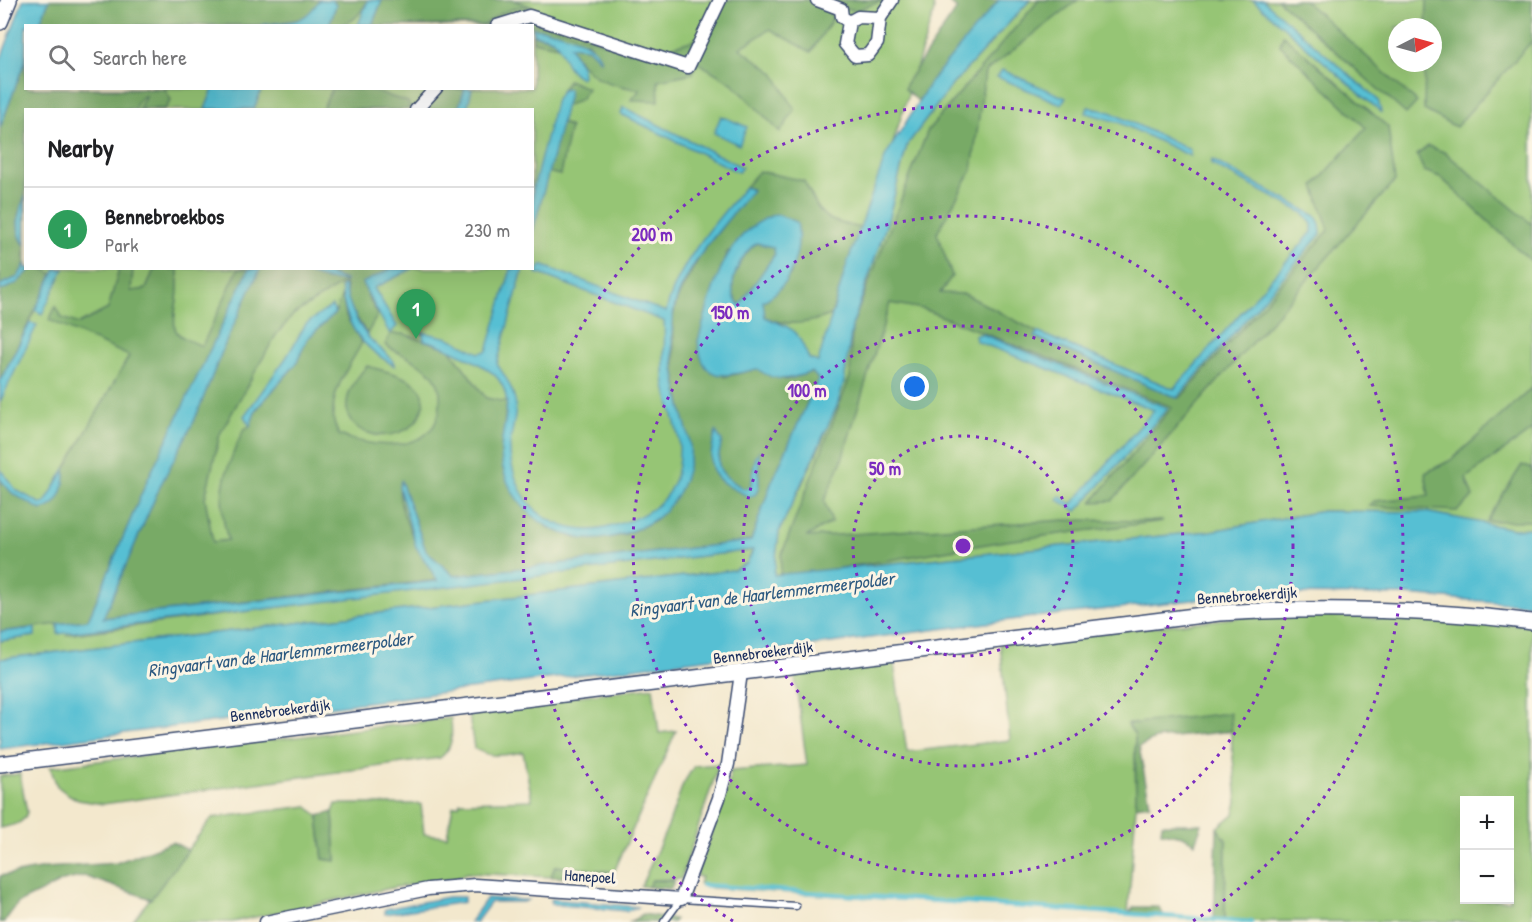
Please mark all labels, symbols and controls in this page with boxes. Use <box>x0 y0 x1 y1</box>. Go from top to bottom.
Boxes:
north arrow <box>1388 18 1442 72</box>
search box <box>24 24 534 90</box>
icon: search <box>45 41 78 74</box>
text: Search here <box>93 42 187 72</box>
text: Nearby <box>48 130 114 165</box>
text: Bennebroekbos <box>105 201 224 231</box>
text: 1 <box>64 216 71 243</box>
text: 230 m <box>465 216 510 243</box>
text: 200 m <box>632 222 672 247</box>
text: Park <box>105 231 138 258</box>
pin: 1 <box>396 290 436 339</box>
text: 150 m <box>711 300 749 325</box>
your location <box>900 372 929 401</box>
text: 100 m <box>787 378 827 403</box>
text: 50 m <box>869 456 901 481</box>
centre of rings <box>953 536 973 556</box>
water label: Ringvaart van de Haarlemmermeerpolder <box>628 565 898 623</box>
street label: Bennebroekerdijk <box>1196 581 1298 609</box>
water label: Ringvaart van de Haarlemmermeerpolder <box>146 625 416 683</box>
street label: Bennebroekerdijk <box>712 635 814 669</box>
street label: Bennebroekerdijk <box>229 693 331 727</box>
map controls <box>1460 796 1514 904</box>
button: + <box>1460 796 1514 850</box>
button: − <box>1460 850 1514 904</box>
street label: Hanepoel <box>564 863 617 889</box>

